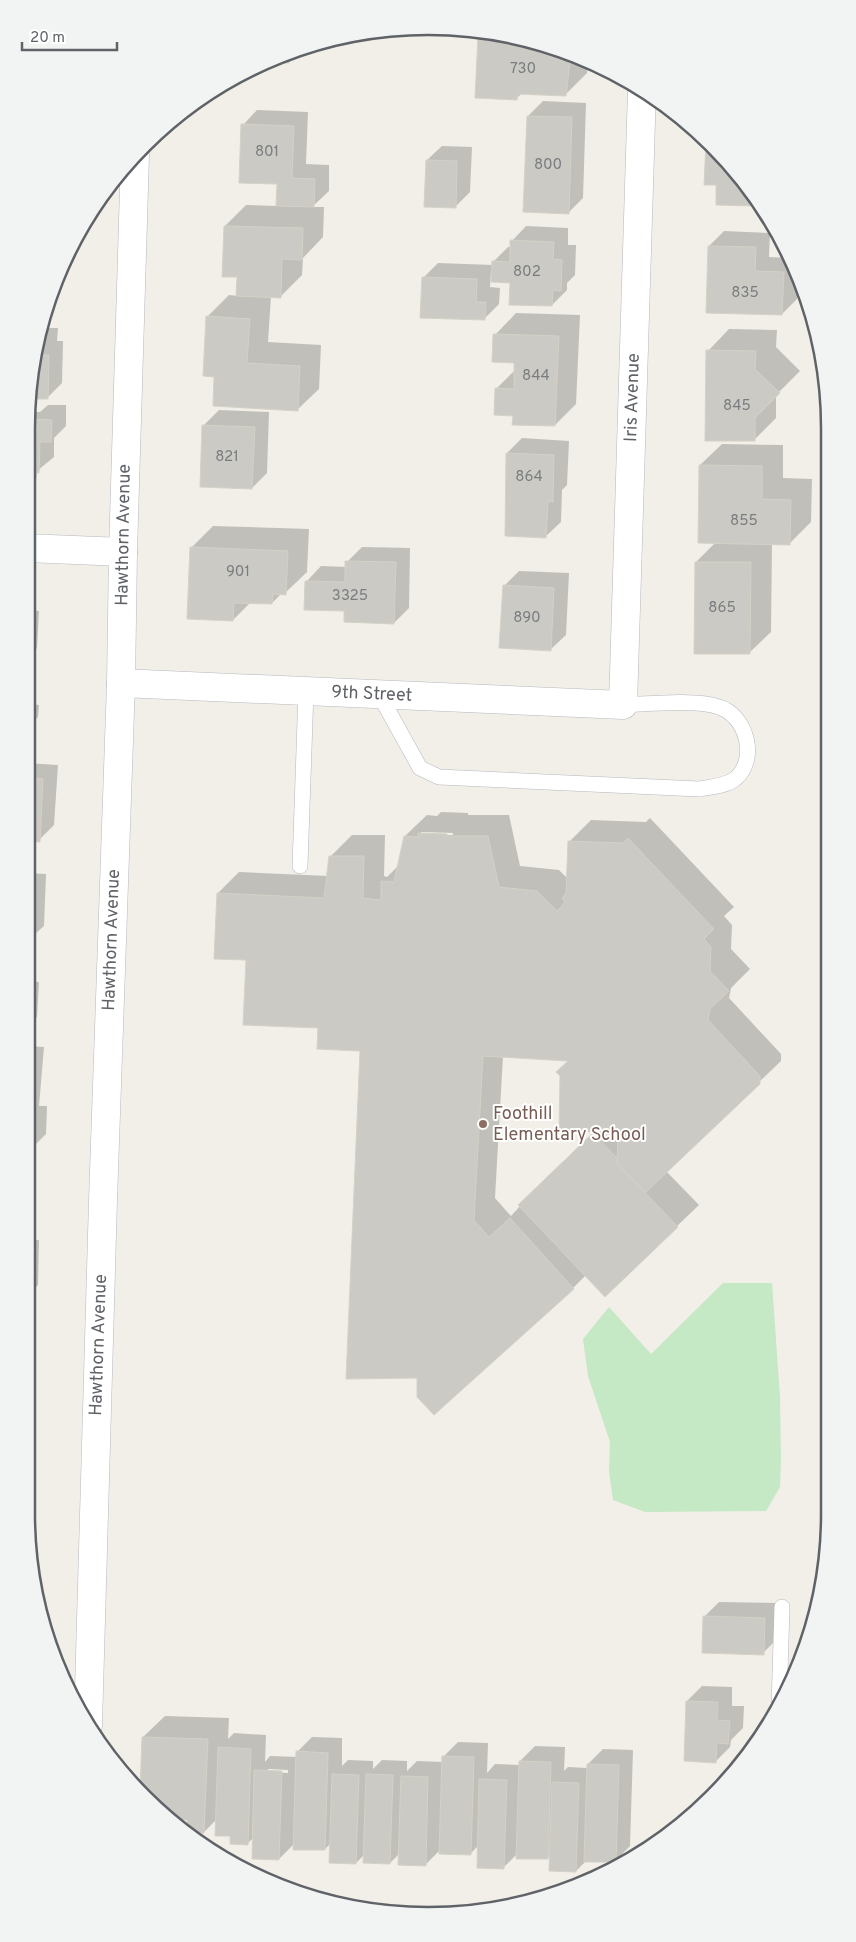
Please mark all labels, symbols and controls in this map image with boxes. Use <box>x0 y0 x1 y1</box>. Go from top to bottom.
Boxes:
scale bar <box>22 20 118 52</box>
text: 20 m <box>30 29 65 48</box>
house number: 730 <box>510 60 536 79</box>
house number: 801 <box>255 143 279 162</box>
house number: 800 <box>534 156 562 175</box>
house number: 802 <box>513 263 541 282</box>
house number: 835 <box>731 284 759 303</box>
street label: Iris Avenue <box>620 353 645 442</box>
house number: 844 <box>522 367 550 386</box>
house number: 845 <box>723 397 751 416</box>
house number: 821 <box>215 448 239 467</box>
street label: Hawthorn Avenue <box>111 464 137 606</box>
house number: 864 <box>515 468 543 487</box>
house number: 855 <box>730 512 758 531</box>
house number: 901 <box>226 563 250 582</box>
house number: 3325 <box>332 587 368 606</box>
house number: 865 <box>708 599 736 618</box>
house number: 890 <box>513 609 541 628</box>
street label: 9th Street <box>331 681 413 707</box>
street label: Hawthorn Avenue <box>98 869 126 1011</box>
place label: Foothill Elementary School <box>493 1103 646 1147</box>
marker: Foothill Elementary School <box>477 1118 489 1130</box>
street label: Hawthorn Avenue <box>85 1274 113 1416</box>

